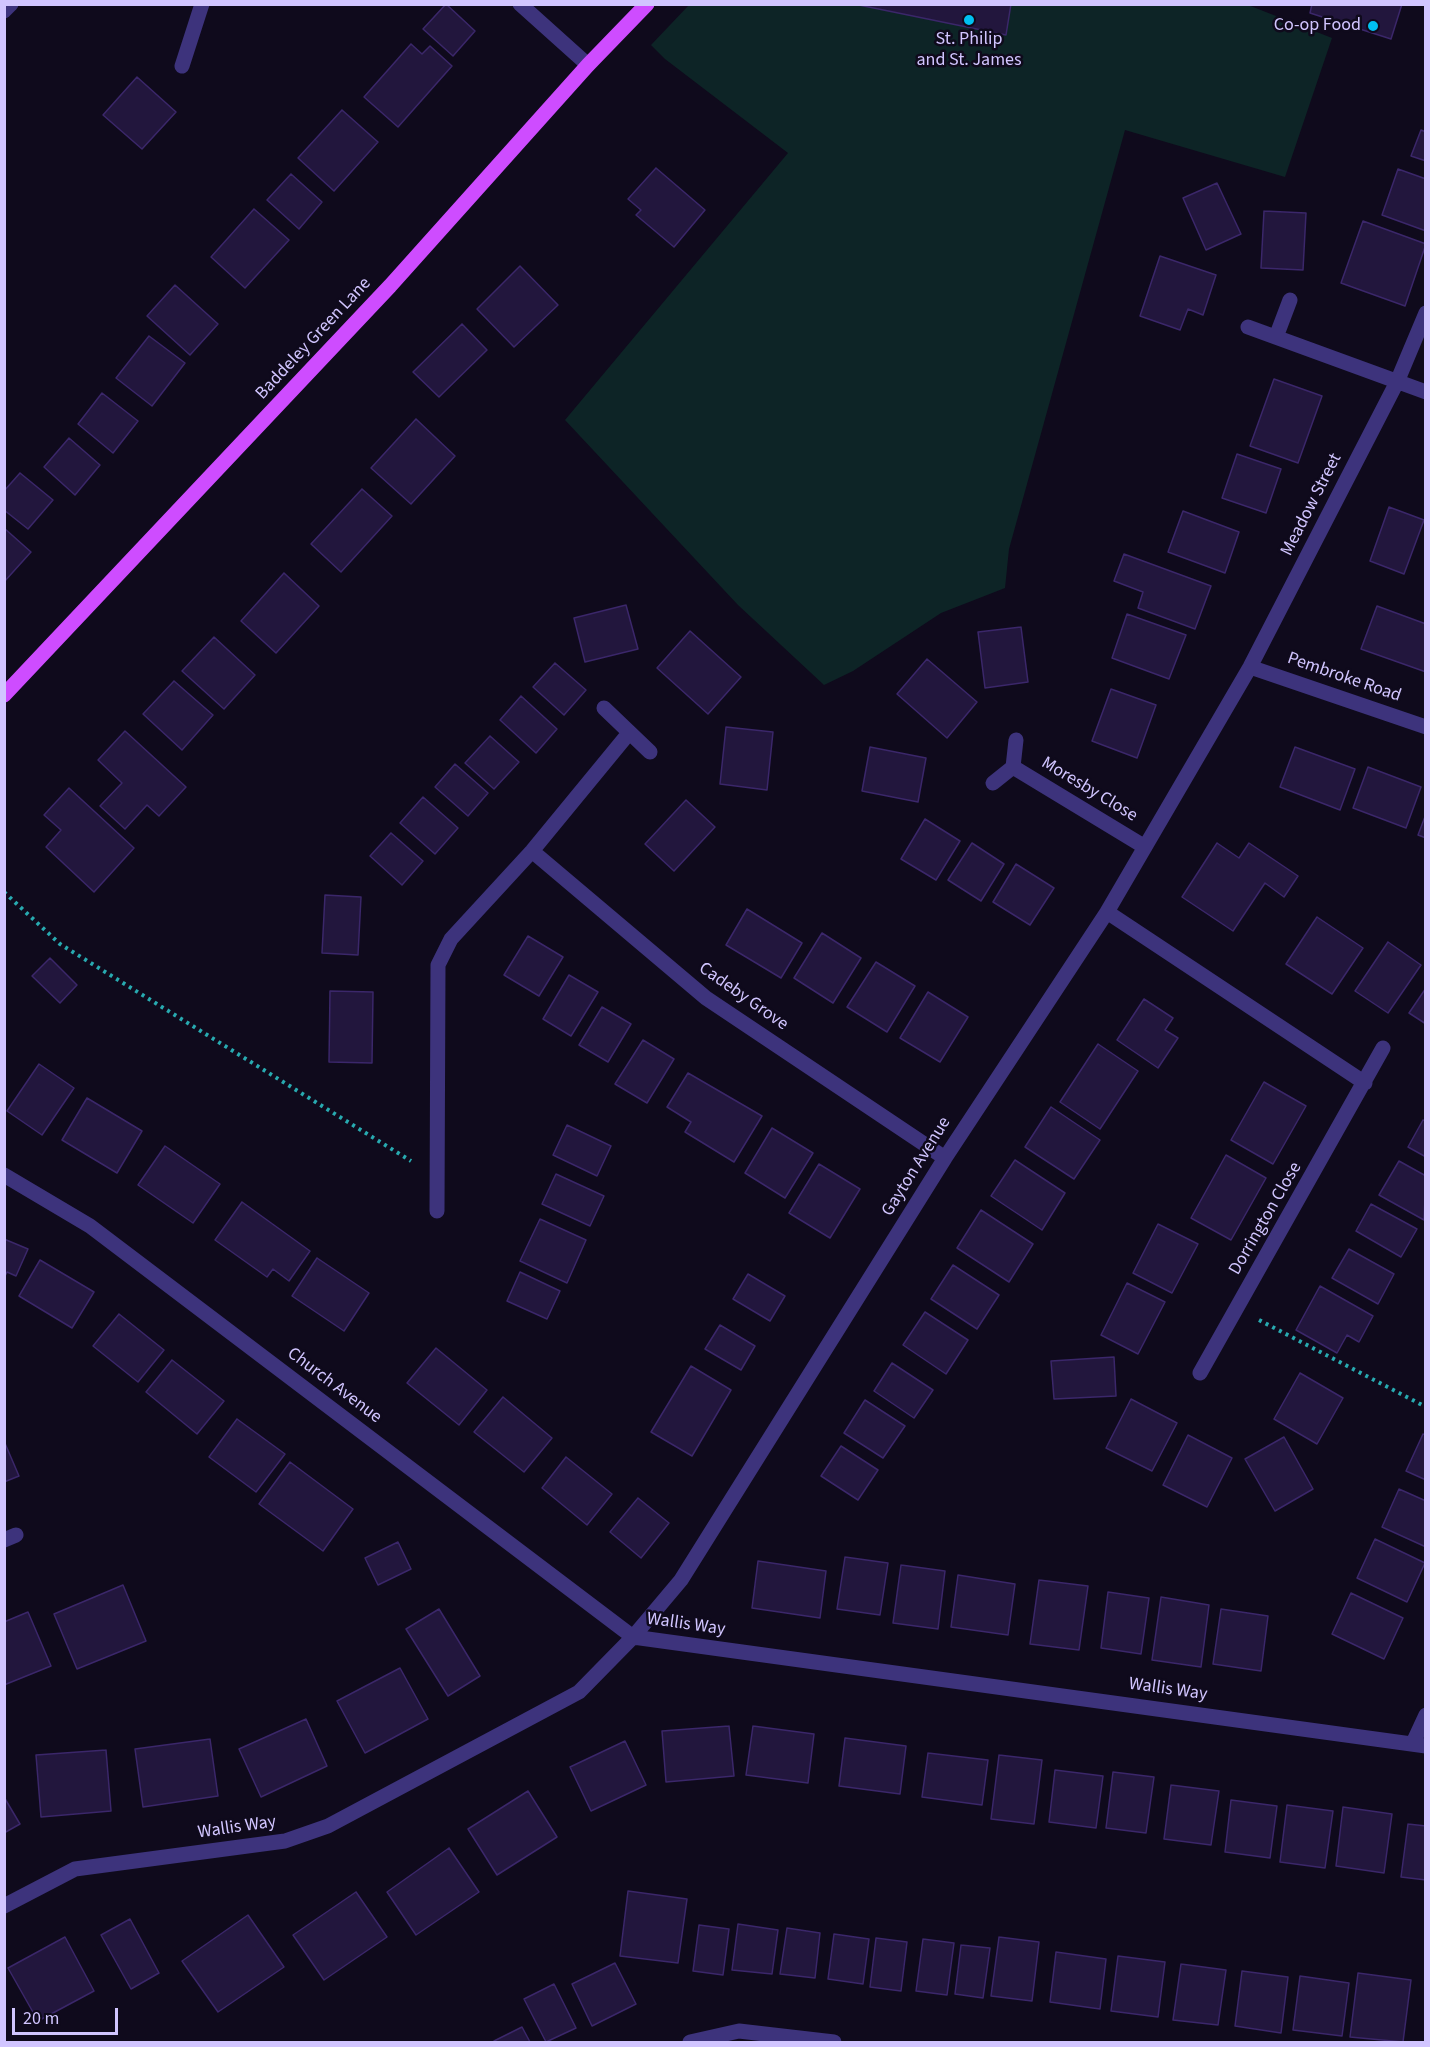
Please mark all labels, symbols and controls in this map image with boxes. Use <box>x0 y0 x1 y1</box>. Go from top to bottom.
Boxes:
marker: St. Philip and St. James <box>962 13 976 27</box>
place label: Co-op Food <box>1274 15 1361 37</box>
marker: Co-op Food <box>1366 19 1380 33</box>
place label: St. Philip and St. James <box>916 29 1022 72</box>
street label: Baddeley Green Lane <box>252 273 376 405</box>
street label: Meadow Street <box>1277 450 1347 560</box>
street label: Pembroke Road <box>1284 648 1404 708</box>
street label: Moresby Close <box>1037 753 1141 827</box>
street label: Cadeby Grove <box>694 958 792 1036</box>
street label: Gayton Avenue <box>878 1113 956 1221</box>
street label: Dorrington Close <box>1225 1159 1307 1279</box>
street label: Church Avenue <box>282 1343 386 1429</box>
street label: Wallis Way <box>645 1609 727 1641</box>
street label: Wallis Way <box>1127 1674 1209 1706</box>
street label: Wallis Way <box>196 1812 278 1844</box>
scale bar <box>15 1996 122 2034</box>
text: 20 m <box>23 2006 59 2031</box>

